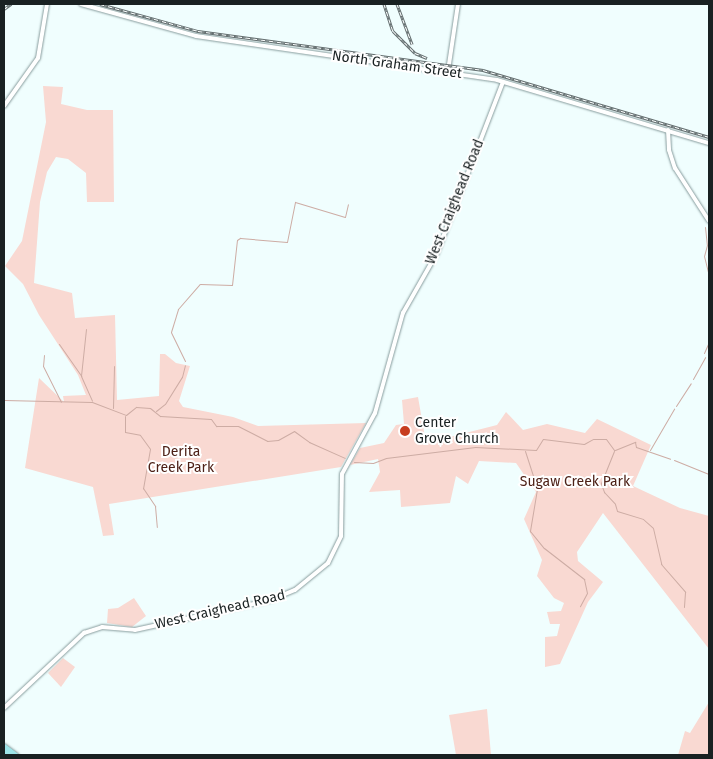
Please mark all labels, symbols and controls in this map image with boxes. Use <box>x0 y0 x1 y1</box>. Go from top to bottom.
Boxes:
street label: North Graham Street <box>331 48 463 82</box>
street label: West Craighead Road <box>422 137 488 267</box>
place label: Center Grove Church <box>415 415 499 448</box>
marker: Center Grove Church <box>399 425 411 437</box>
park label: Derita Creek Park <box>148 444 214 477</box>
park label: Sugaw Creek Park <box>520 474 630 490</box>
street label: West Craighead Road <box>153 587 287 633</box>

